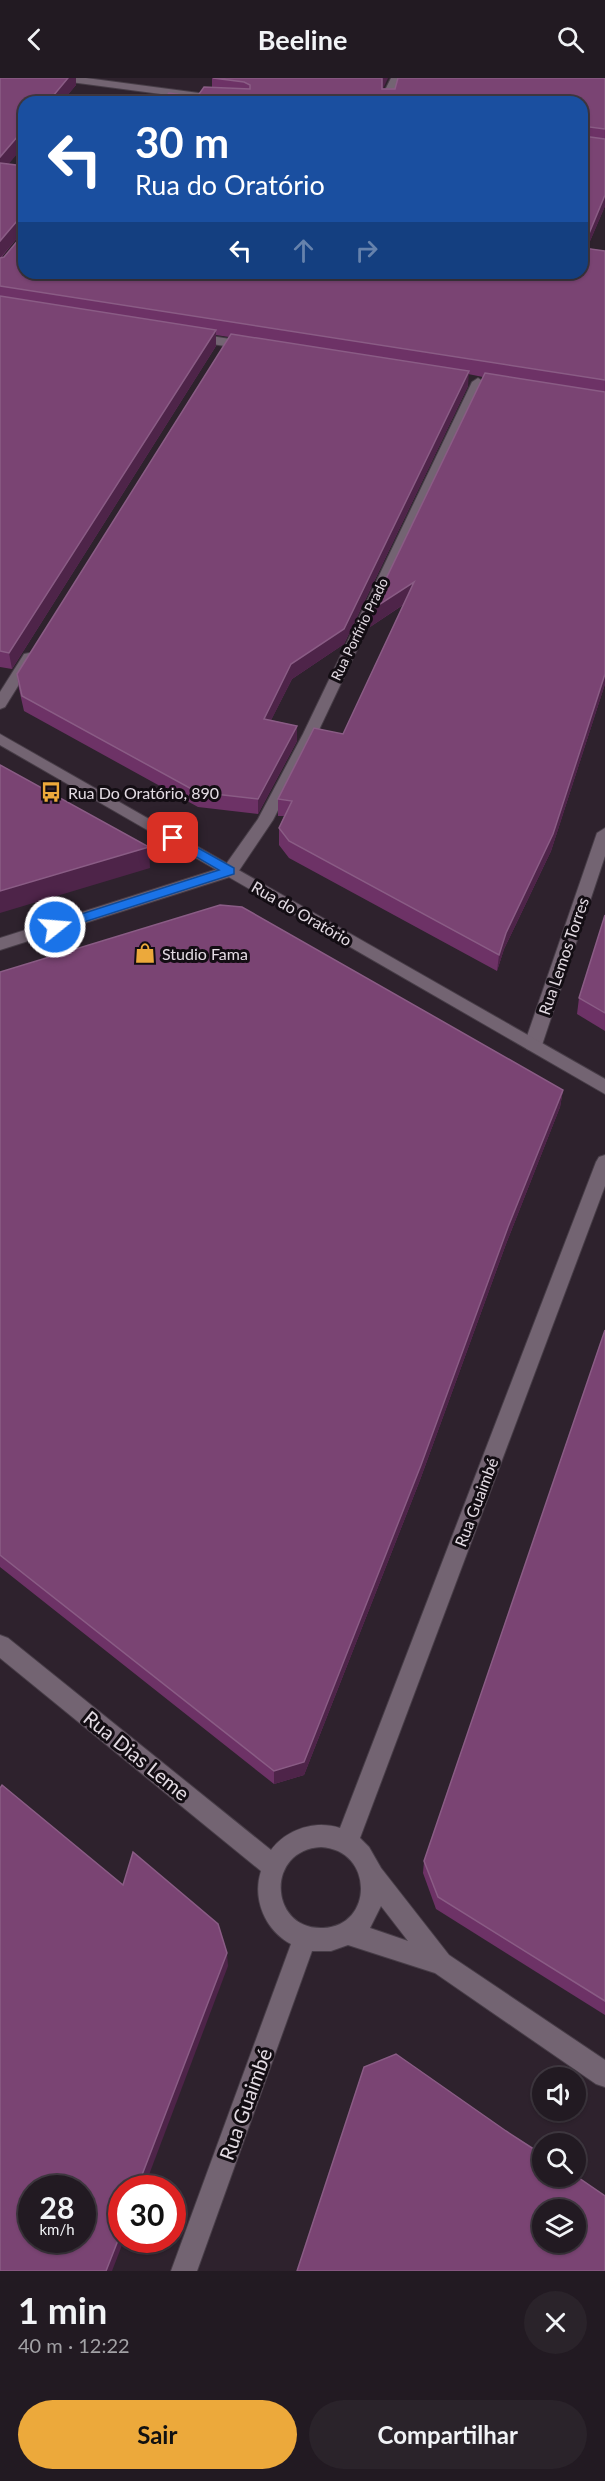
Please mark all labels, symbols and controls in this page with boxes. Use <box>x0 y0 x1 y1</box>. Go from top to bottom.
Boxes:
icon: back <box>18 23 51 56</box>
text: Beeline <box>258 23 347 56</box>
icon: search <box>554 23 587 56</box>
text: 30 m <box>135 117 229 167</box>
icon: left <box>36 120 114 198</box>
text: Rua do Oratório <box>135 168 325 201</box>
icon: left <box>224 234 257 267</box>
icon: ahead <box>287 234 320 267</box>
icon: right <box>350 234 383 267</box>
street label: Rua Porfírio Prado <box>327 575 391 683</box>
bus stop icon: Rua Do Oratório, 890 <box>39 780 63 804</box>
place label: Rua Do Oratório, 890 <box>68 783 219 802</box>
pin <box>147 812 198 863</box>
icon: arrive <box>156 821 189 854</box>
street label: Rua do Oratório <box>249 877 355 949</box>
position arrow <box>23 895 87 959</box>
street label: Rua Lemos Torres <box>534 895 592 1017</box>
shop icon: Studio Fama <box>133 941 157 965</box>
place label: Studio Fama <box>162 944 248 963</box>
street label: Rua Guaimbé <box>450 1455 502 1549</box>
street label: Rua Dias Leme <box>79 1705 195 1805</box>
street label: Rua Guaimbé <box>214 2045 276 2163</box>
map controls <box>532 2067 586 2253</box>
button: sound <box>532 2067 586 2121</box>
button: search <box>532 2133 586 2187</box>
speed limit sign: 30 <box>108 2175 186 2253</box>
text: 28 <box>40 2189 74 2225</box>
button: layers <box>532 2199 586 2253</box>
text: km/h <box>39 2220 75 2238</box>
text: 1 min <box>18 2288 107 2332</box>
button: close <box>524 2291 587 2354</box>
text: 40 m · 12:22 <box>18 2333 130 2357</box>
button: Sair <box>18 2400 297 2469</box>
button: Compartilhar <box>309 2400 587 2469</box>

